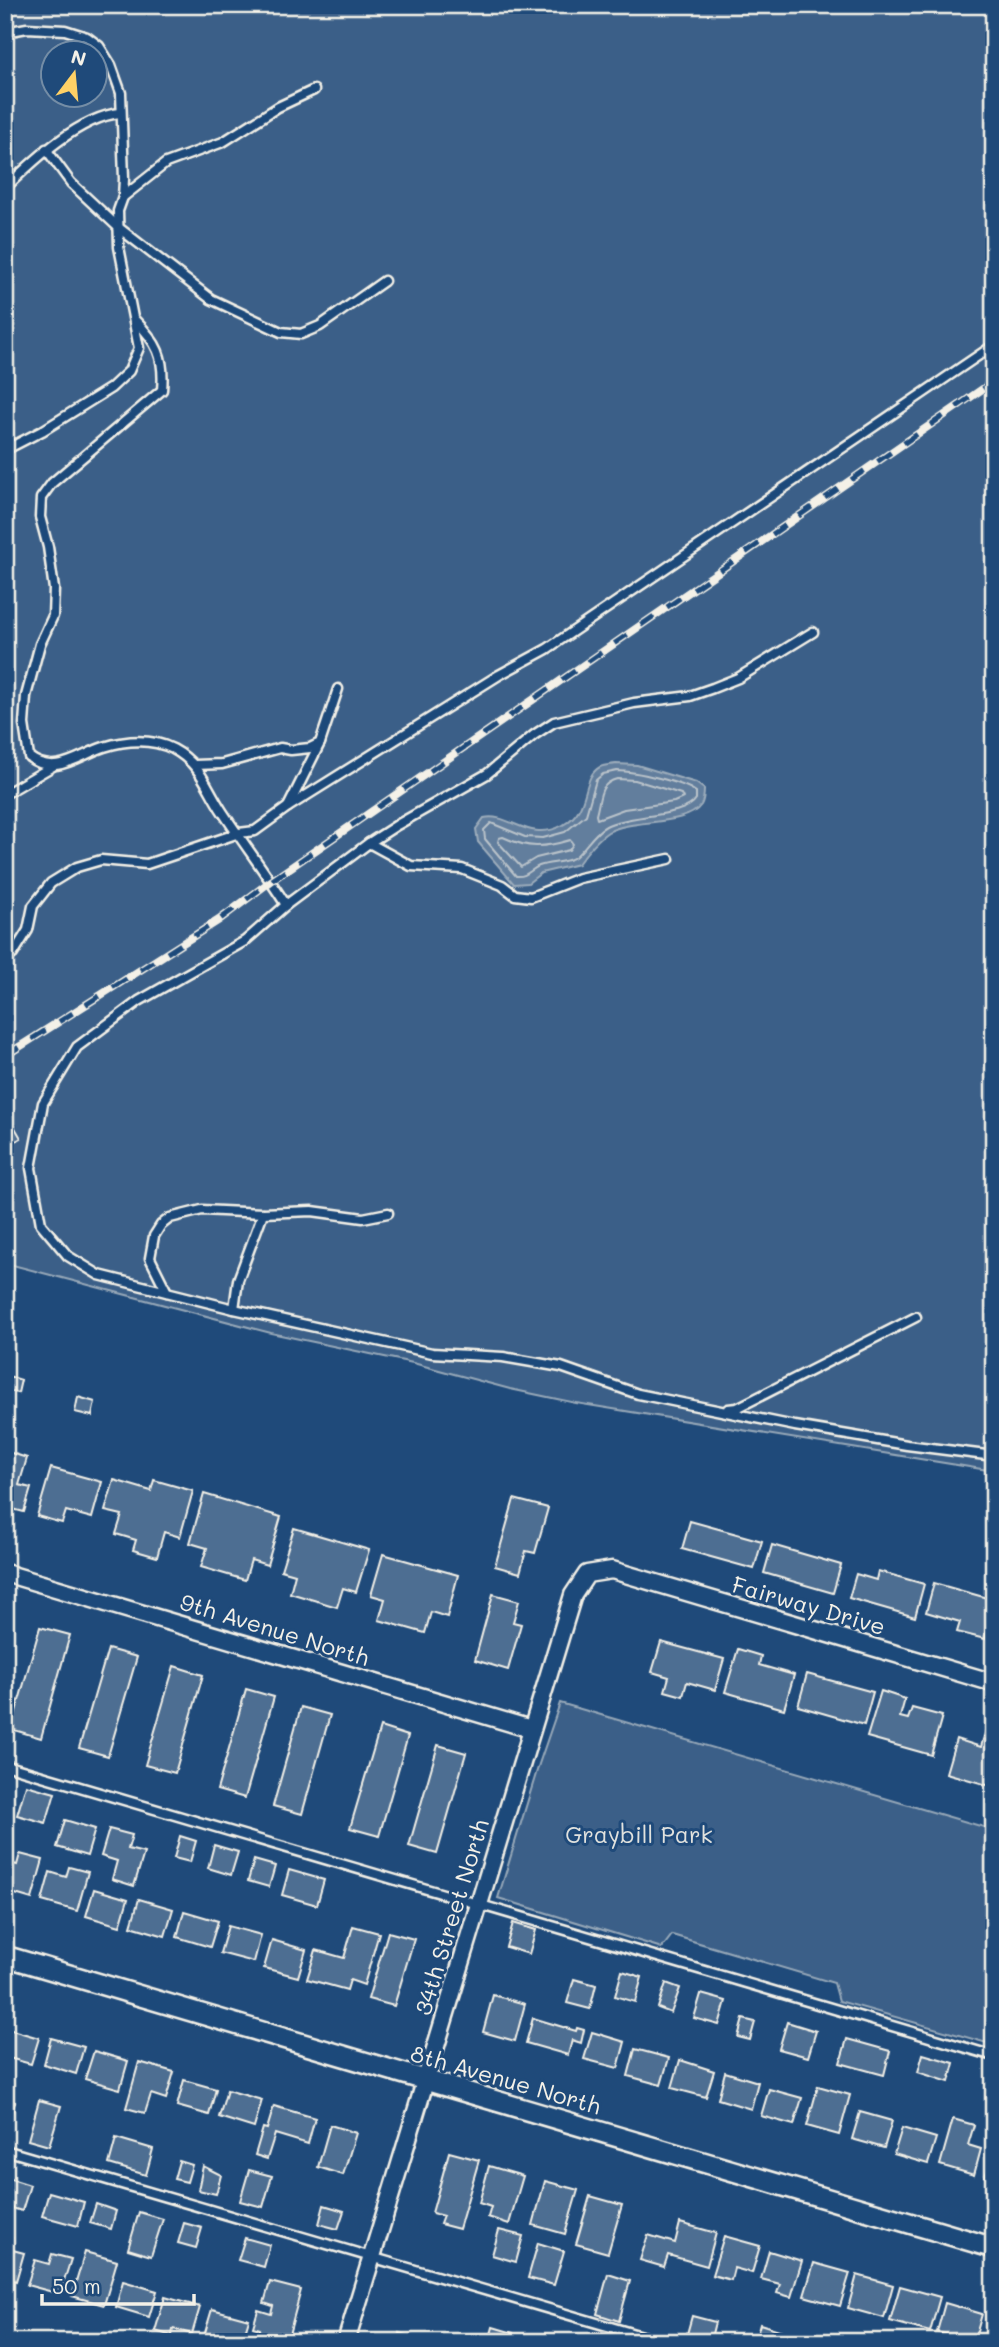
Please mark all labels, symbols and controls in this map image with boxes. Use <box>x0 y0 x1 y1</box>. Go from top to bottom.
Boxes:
north arrow <box>38 38 108 108</box>
text: N <box>68 43 89 71</box>
street label: Fairway Drive <box>729 1569 889 1641</box>
street label: 9th Avenue North <box>177 1586 373 1672</box>
street label: 34th Street North <box>407 1815 495 2019</box>
park label: Graybill Park <box>565 1819 713 1849</box>
street label: 8th Avenue North <box>407 2037 605 2121</box>
scale bar <box>42 2263 194 2307</box>
text: 50 m <box>52 2272 101 2299</box>

